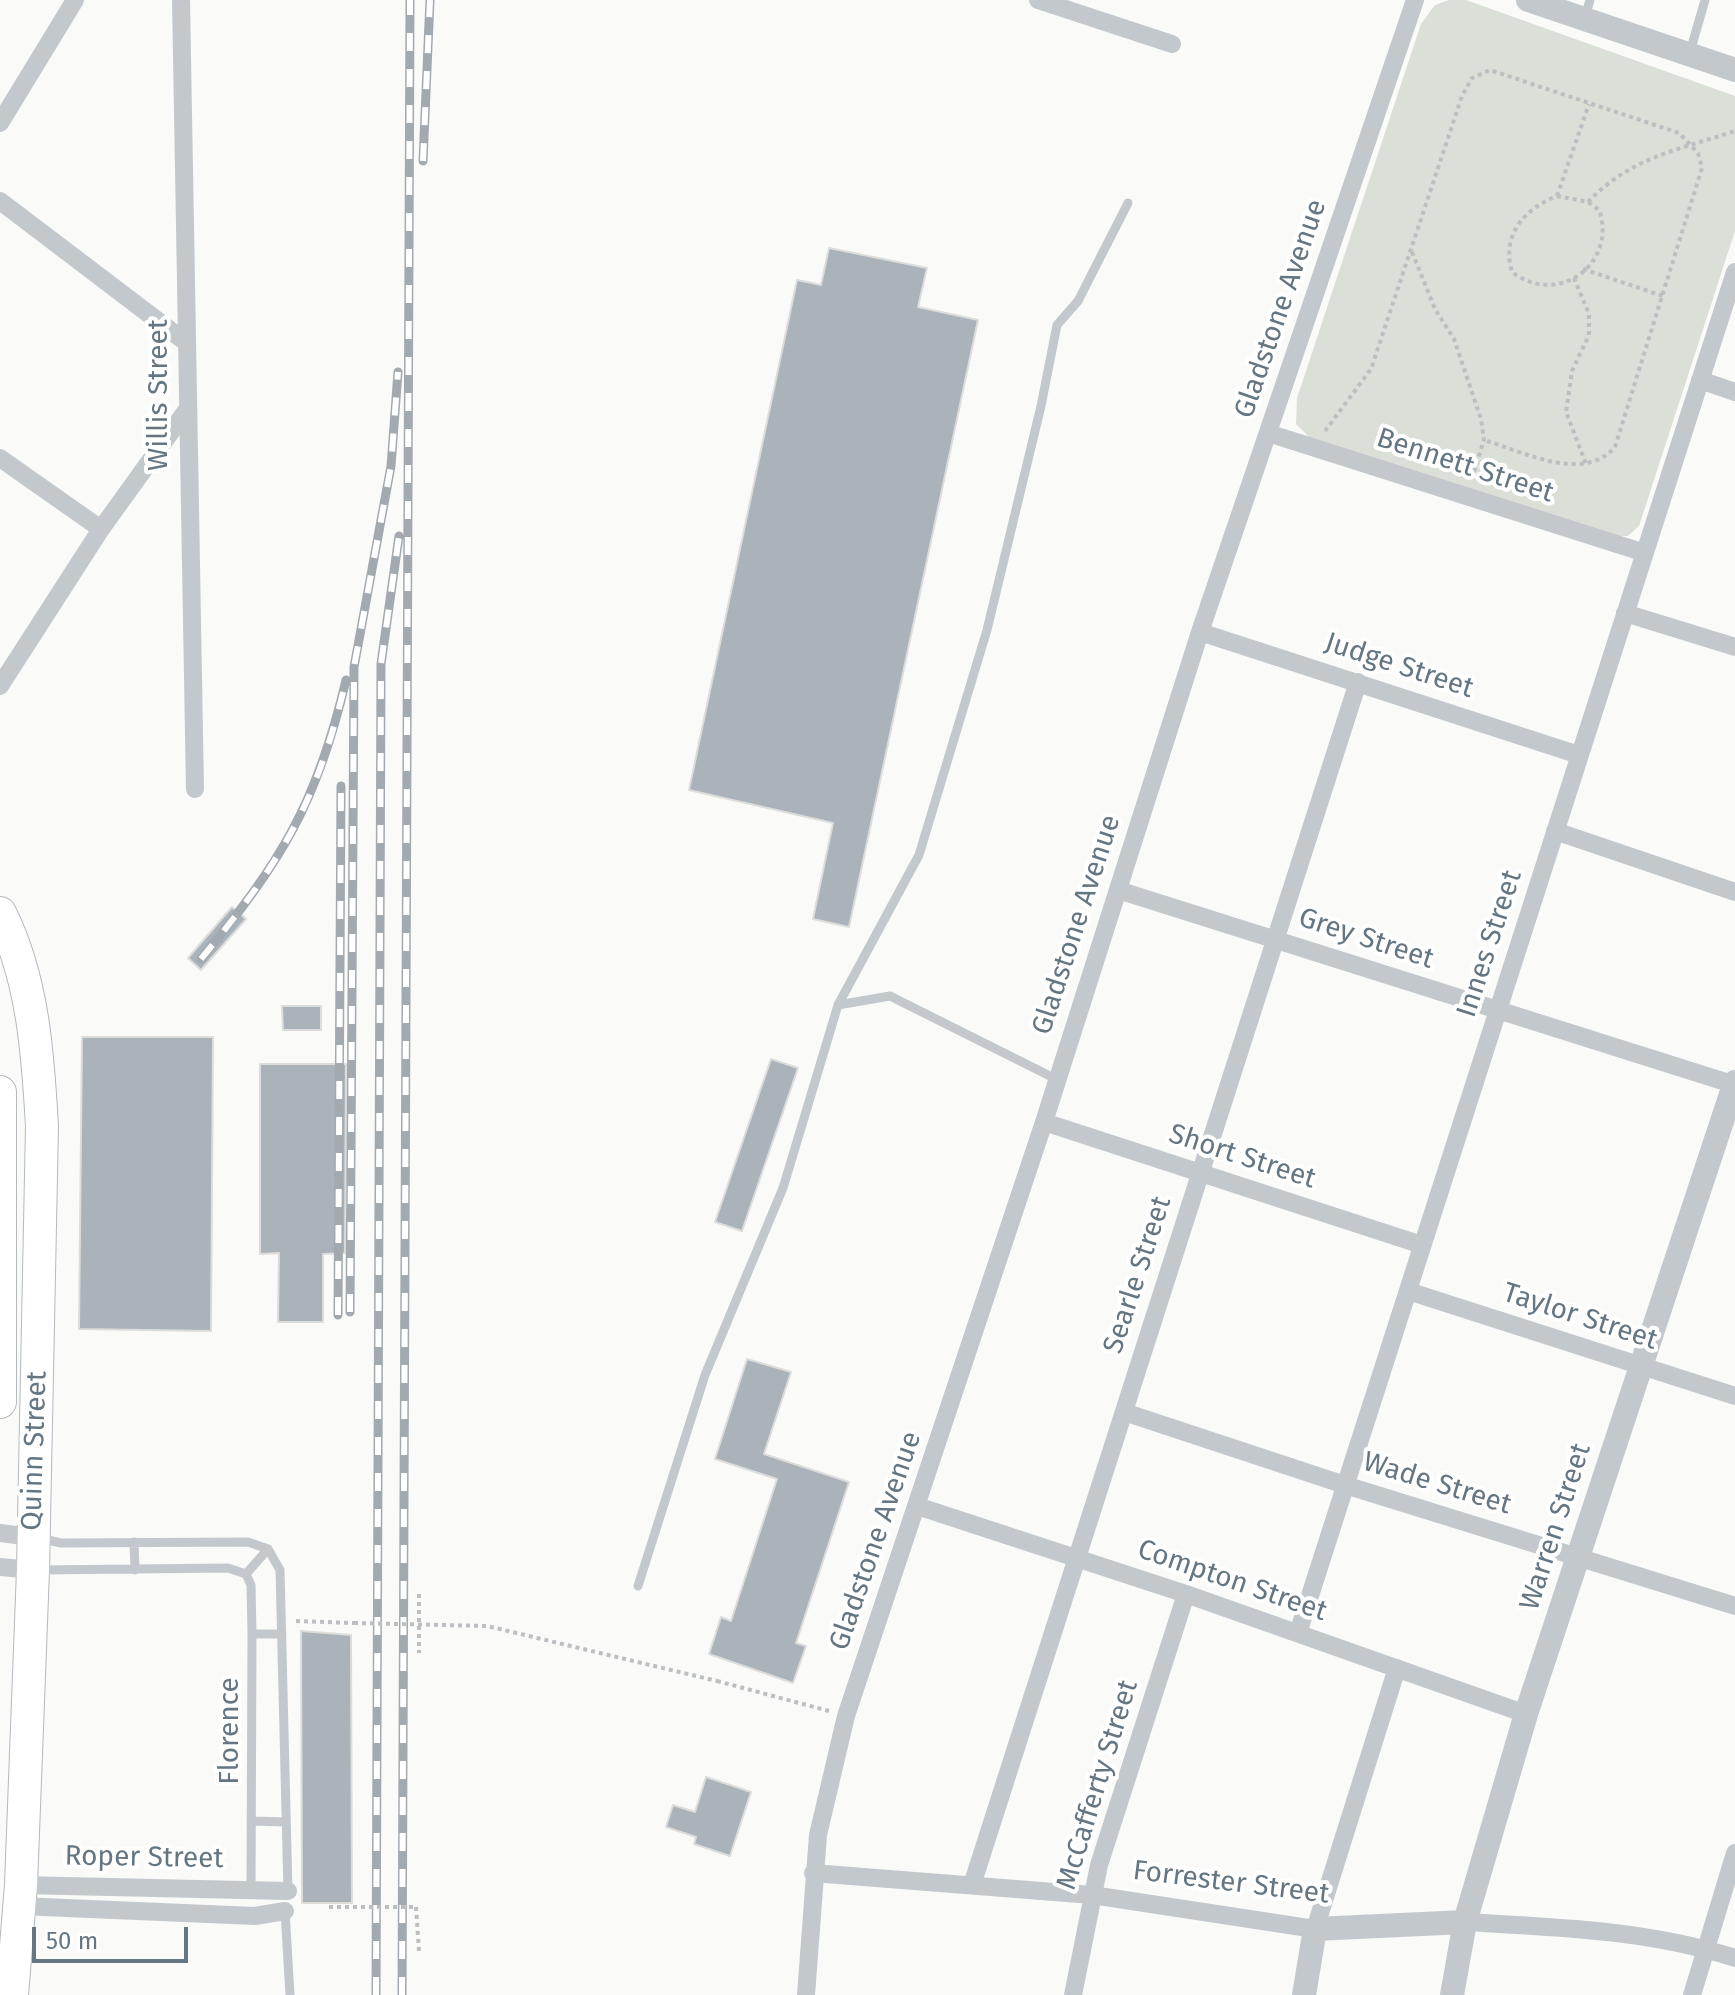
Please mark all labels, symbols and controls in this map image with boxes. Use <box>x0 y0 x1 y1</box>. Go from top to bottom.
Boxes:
street label: Gladstone Avenue <box>1228 195 1334 423</box>
street label: Willis Street <box>142 319 176 471</box>
street label: Bennett Street <box>1372 422 1558 510</box>
street label: Judge Street <box>1320 626 1478 706</box>
street label: Gladstone Avenue <box>1026 811 1128 1039</box>
street label: Innes Street <box>1450 866 1530 1022</box>
street label: Grey Street <box>1294 901 1438 977</box>
street label: Short Street <box>1164 1117 1320 1197</box>
street label: Searle Street <box>1097 1192 1179 1358</box>
street label: Taylor Street <box>1499 1276 1661 1358</box>
street label: Quinn Street <box>15 1371 55 1531</box>
street label: Gladstone Avenue <box>823 1427 929 1655</box>
street label: Warren Street <box>1513 1439 1599 1615</box>
street label: Wade Street <box>1359 1446 1515 1522</box>
street label: Compton Street <box>1133 1533 1331 1629</box>
street label: McCafferty Street <box>1050 1676 1146 1894</box>
street label: Florence <box>213 1677 247 1785</box>
street label: Roper Street <box>64 1840 224 1876</box>
street label: Forrester Street <box>1131 1854 1331 1912</box>
scale bar <box>36 1911 192 1961</box>
text: 50 m <box>46 1927 98 1955</box>

